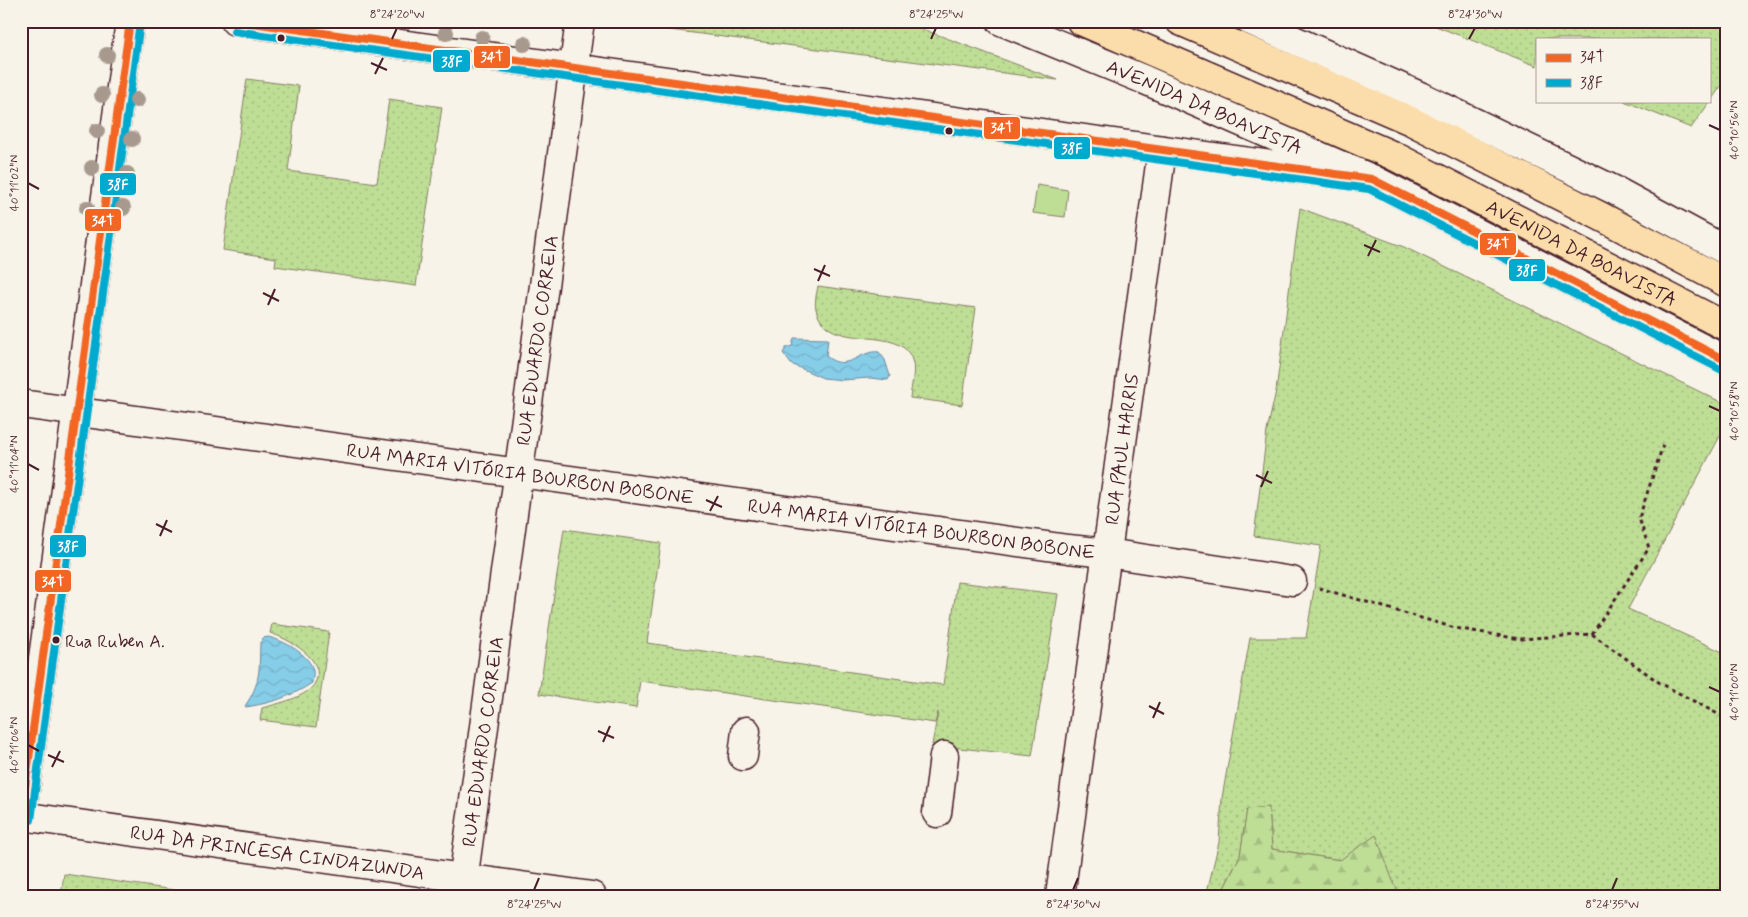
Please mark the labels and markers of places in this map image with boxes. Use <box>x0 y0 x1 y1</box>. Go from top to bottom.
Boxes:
unlabelled marker <box>276 33 286 43</box>
unlabelled marker <box>944 126 954 136</box>
place label: Rua Ruben A. <box>65 630 165 654</box>
marker: Rua Ruben A. <box>51 635 61 645</box>

